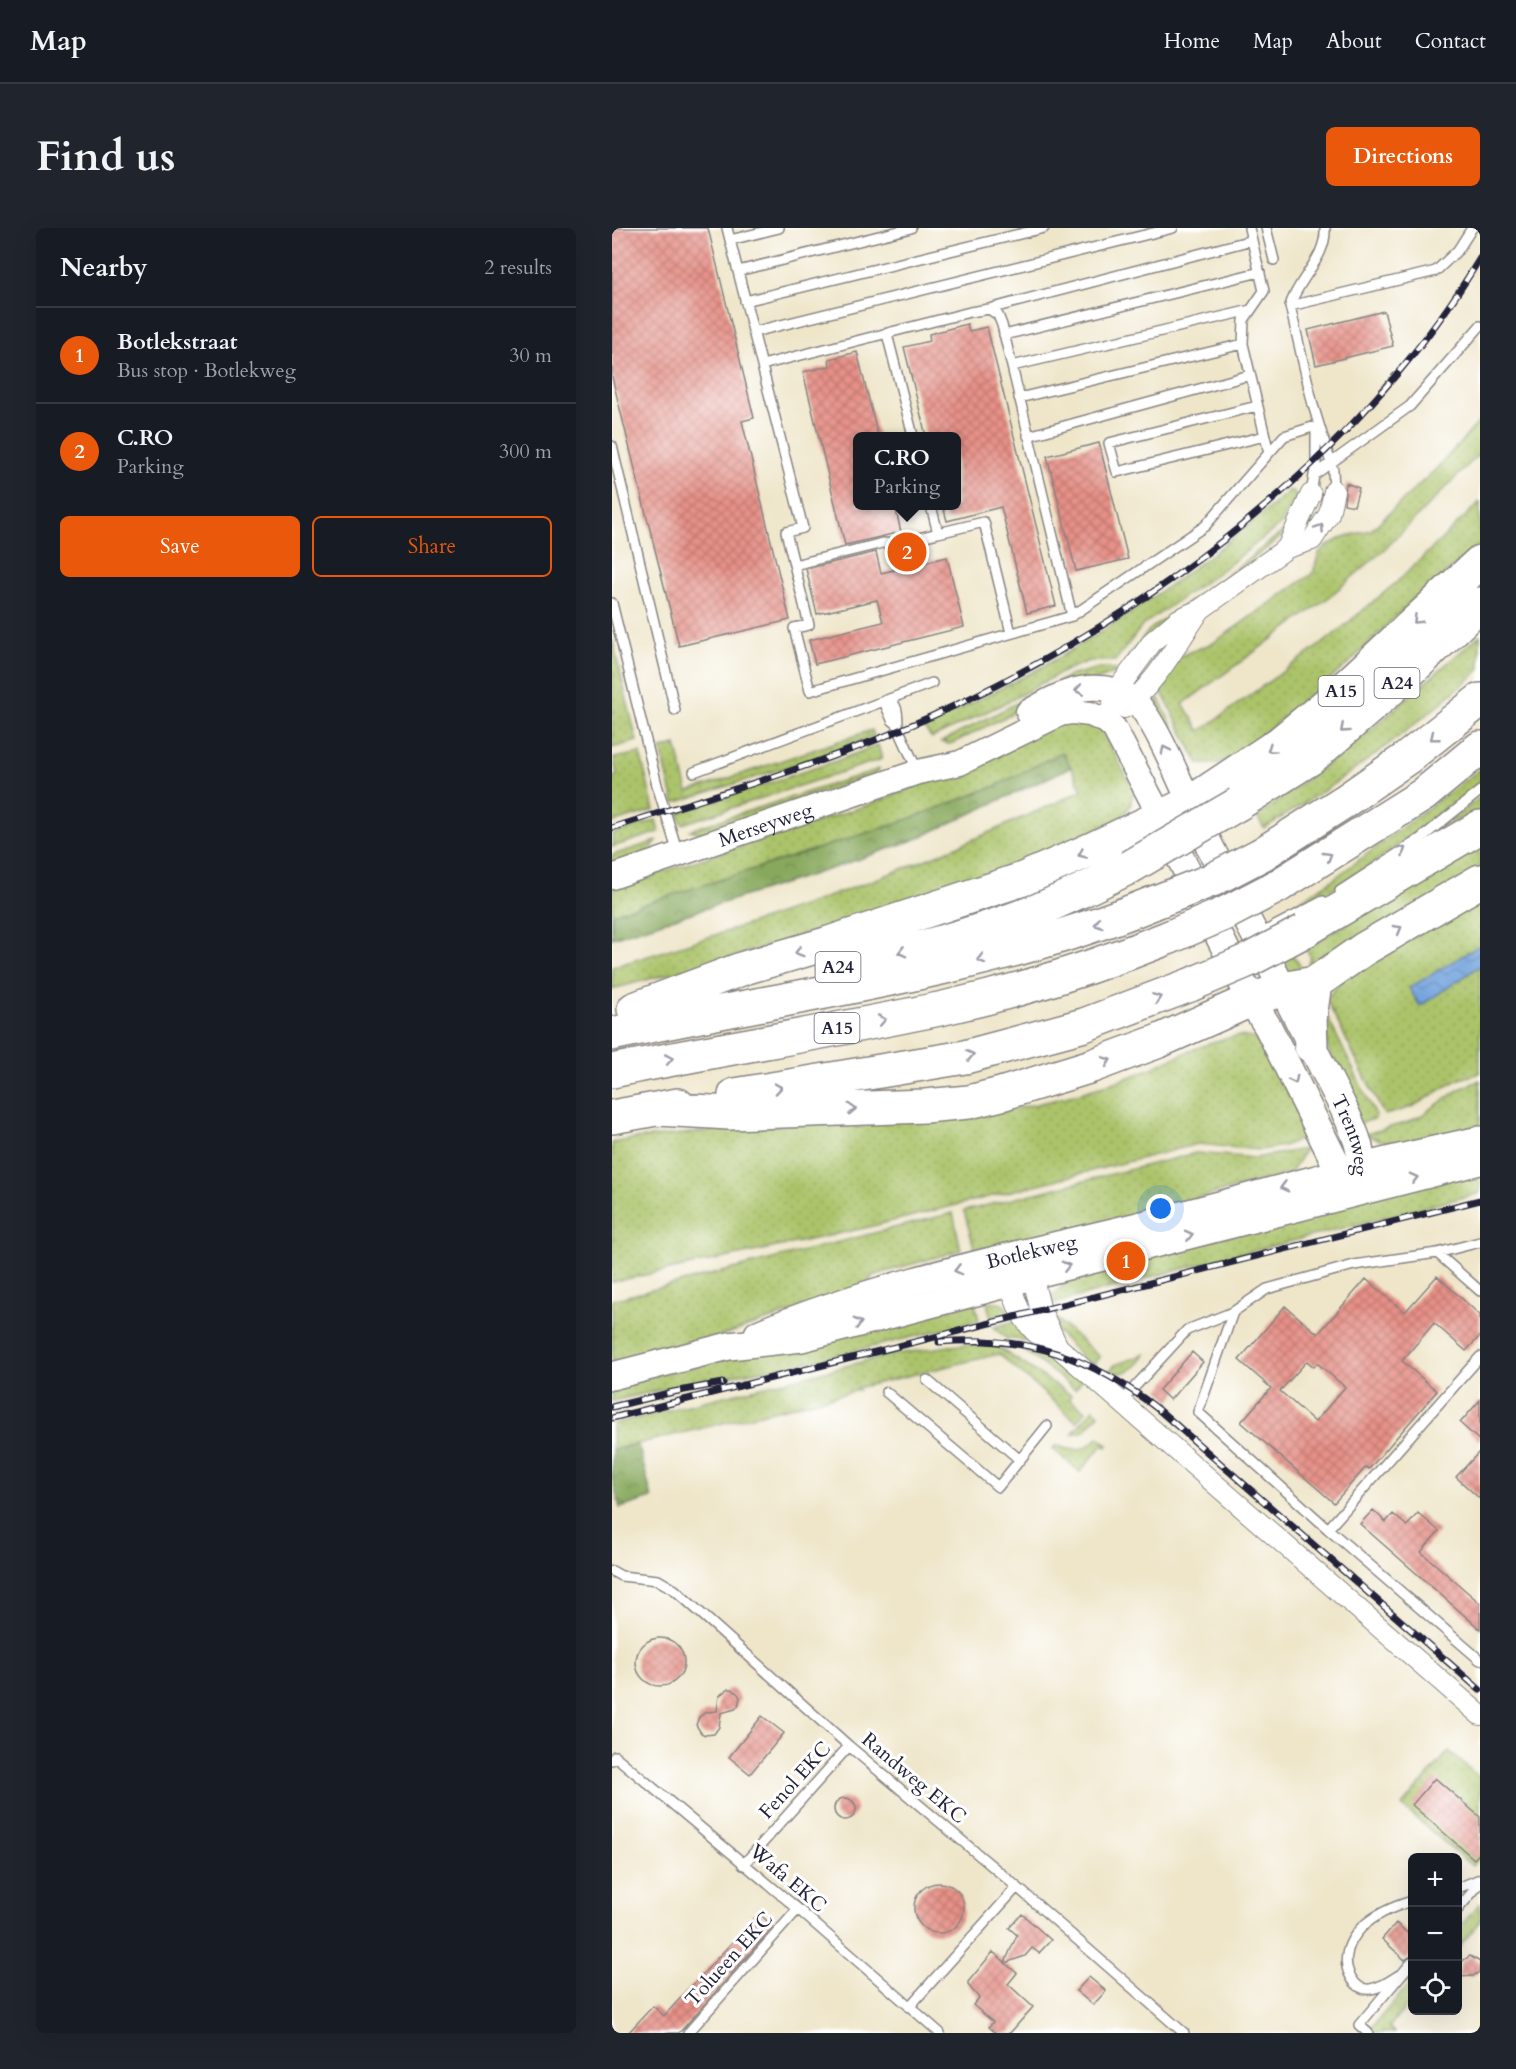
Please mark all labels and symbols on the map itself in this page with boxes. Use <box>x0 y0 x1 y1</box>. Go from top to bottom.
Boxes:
one-way arrow <box>1313 524 1324 535</box>
pin: 2 <box>888 530 926 574</box>
one-way arrow <box>1413 613 1423 624</box>
road number: A24 <box>1374 668 1420 698</box>
road number: A15 <box>1318 676 1364 706</box>
one-way arrow <box>1075 683 1085 696</box>
one-way arrow <box>1340 722 1351 733</box>
one-way arrow <box>1430 729 1441 740</box>
one-way arrow <box>1266 742 1277 753</box>
one-way arrow <box>1160 746 1172 757</box>
street label: Merseyweg <box>715 795 817 853</box>
one-way arrow <box>1077 846 1088 858</box>
one-way arrow <box>1396 846 1407 857</box>
one-way arrow <box>1322 851 1332 863</box>
one-way arrow <box>1093 916 1104 929</box>
one-way arrow <box>1392 924 1402 936</box>
one-way arrow <box>794 945 805 957</box>
one-way arrow <box>898 945 908 957</box>
road number: A24 <box>816 952 860 982</box>
one-way arrow <box>976 952 986 965</box>
one-way arrow <box>1150 993 1161 1005</box>
road number: A15 <box>814 1013 860 1043</box>
one-way arrow <box>876 1014 886 1027</box>
one-way arrow <box>965 1050 975 1063</box>
one-way arrow <box>664 1053 674 1066</box>
one-way arrow <box>1101 1055 1112 1068</box>
one-way arrow <box>1287 1073 1299 1084</box>
one-way arrow <box>773 1083 782 1095</box>
street label: Trentweg <box>1325 1090 1375 1178</box>
one-way arrow <box>847 1102 856 1115</box>
one-way arrow <box>1409 1172 1419 1185</box>
one-way arrow <box>1279 1180 1289 1193</box>
your location <box>1146 1194 1175 1223</box>
street label: Botlekweg <box>983 1227 1080 1275</box>
one-way arrow <box>1183 1230 1193 1243</box>
pin: 1 <box>1106 1238 1146 1284</box>
one-way arrow <box>1061 1261 1071 1274</box>
one-way arrow <box>953 1263 963 1276</box>
one-way arrow <box>852 1318 863 1330</box>
street label: Randweg EKC <box>856 1726 972 1830</box>
street label: Fenol EKC <box>753 1735 837 1825</box>
street label: Wafa EKC <box>743 1837 832 1918</box>
street label: Tolueen EKC <box>679 1906 779 2012</box>

